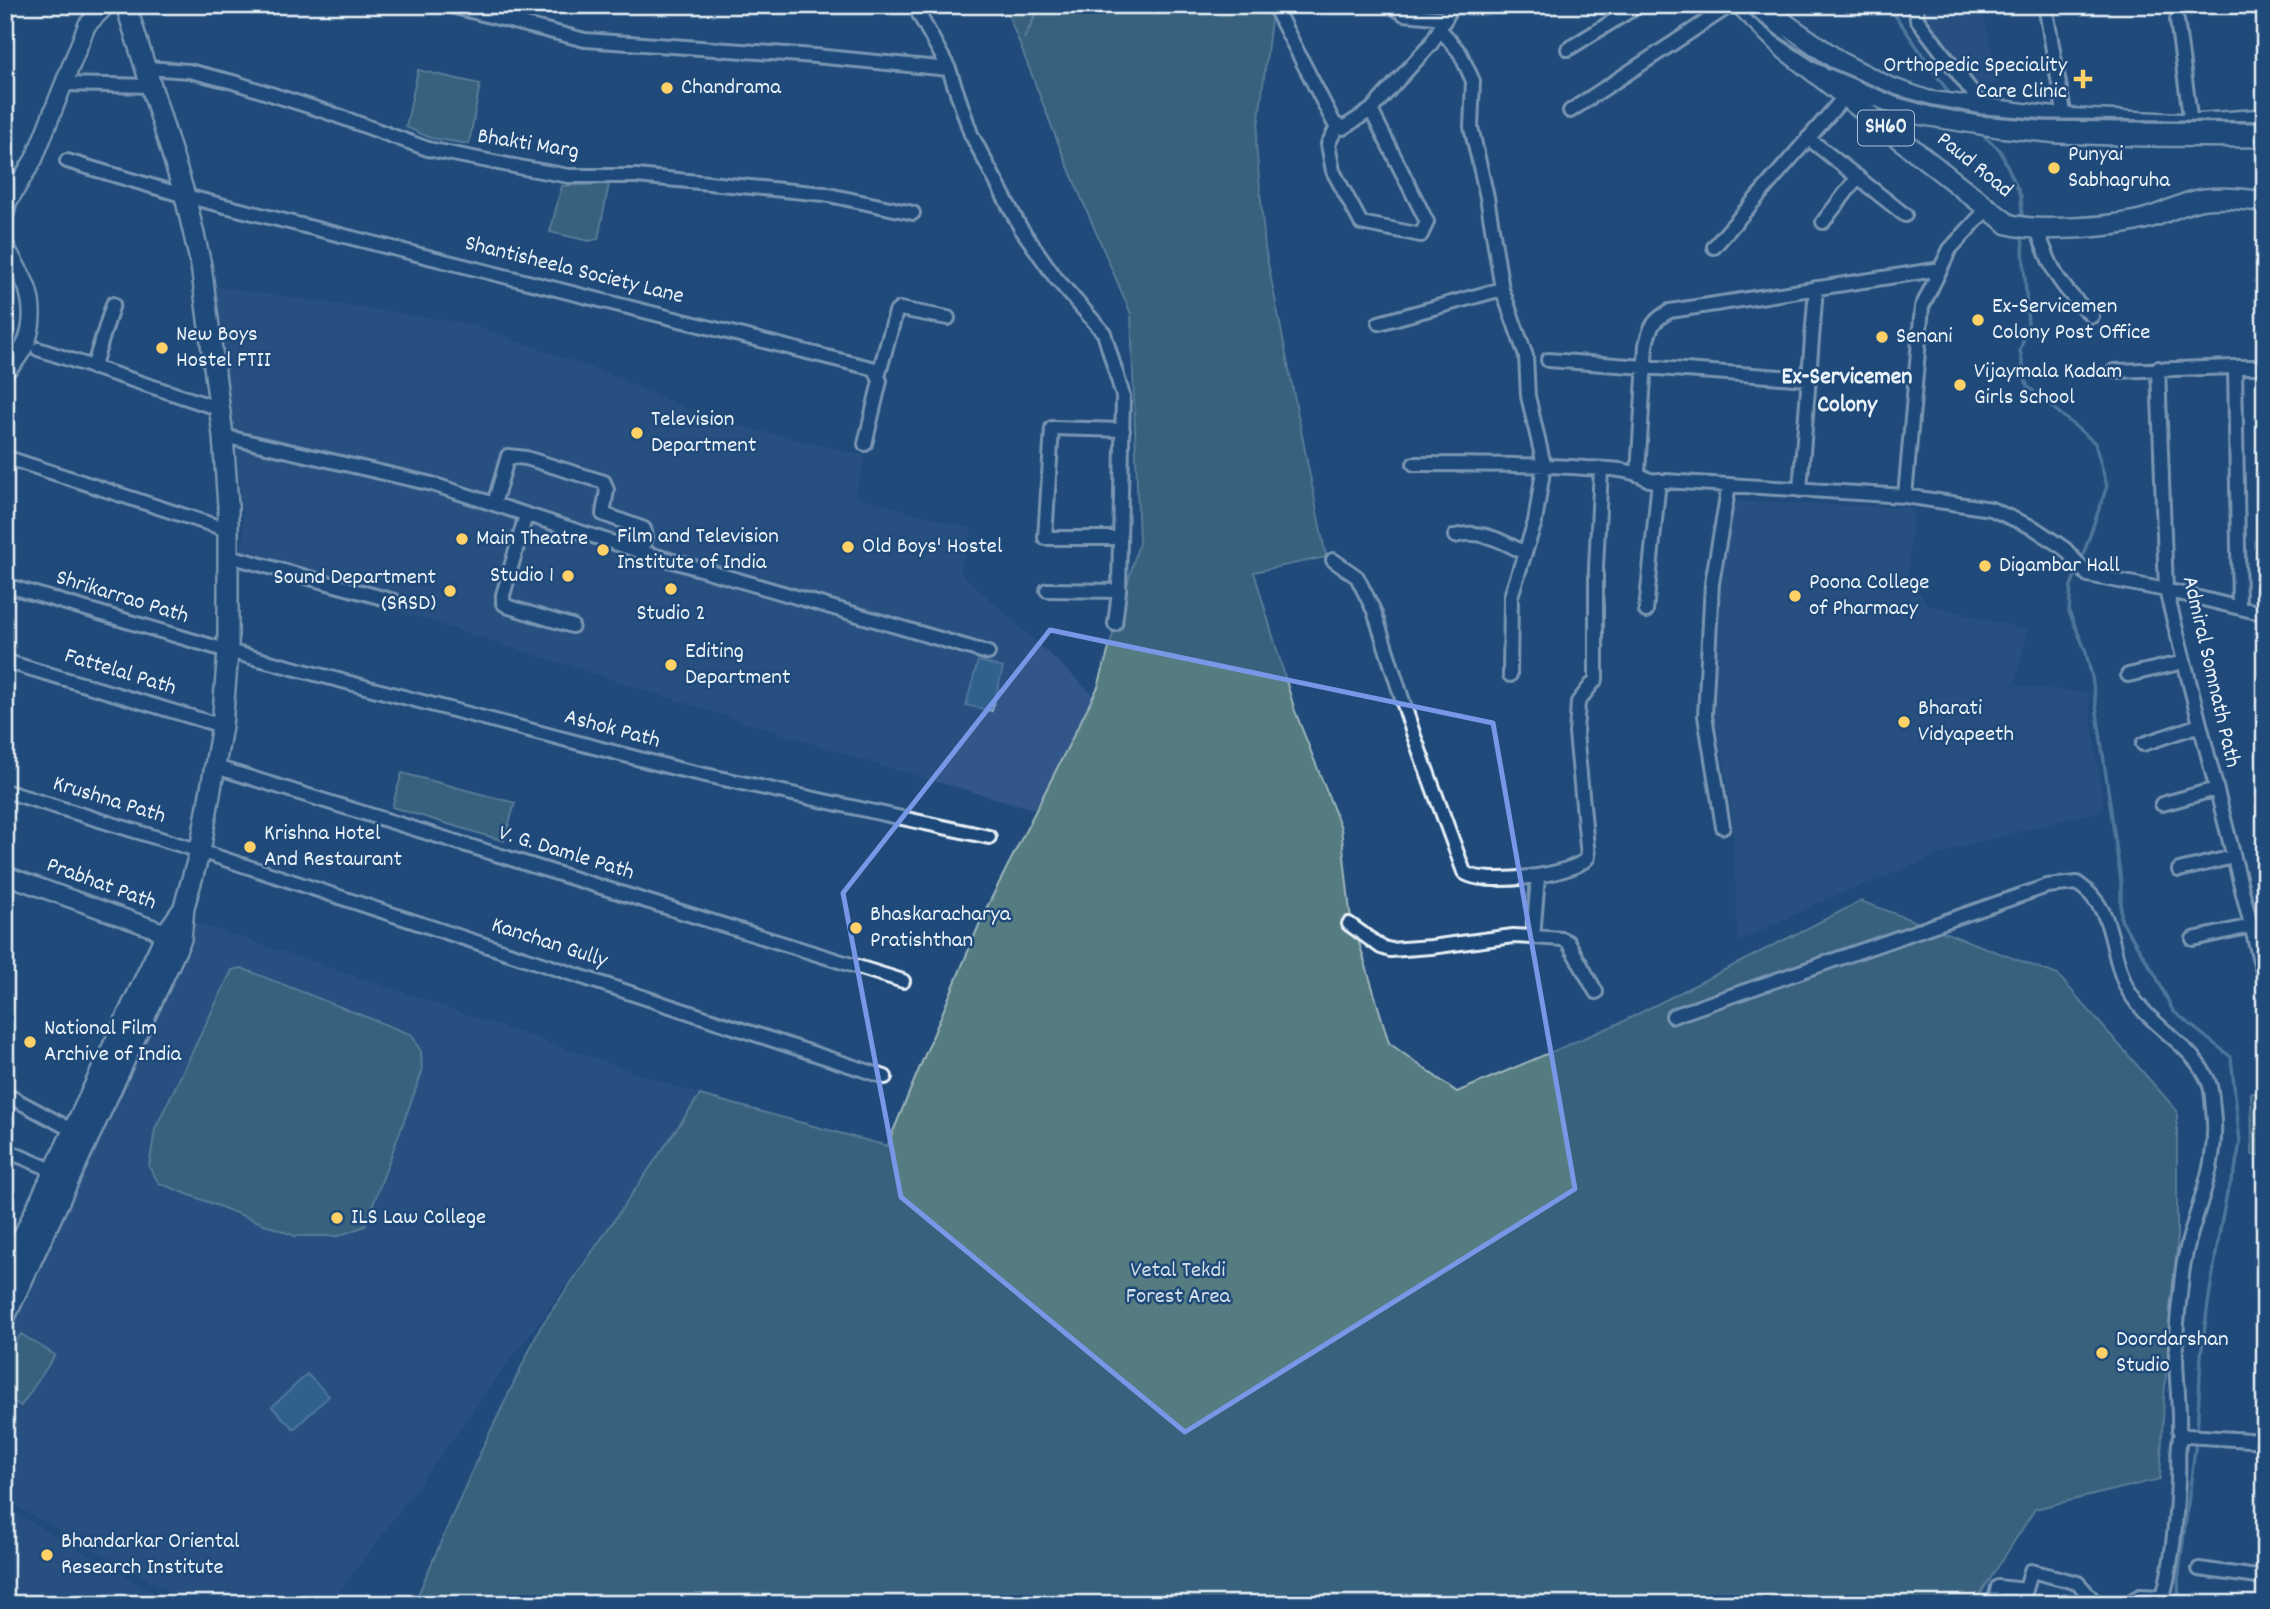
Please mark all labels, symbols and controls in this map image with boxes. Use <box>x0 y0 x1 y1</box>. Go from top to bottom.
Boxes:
place label: Orthopedic Speciality Care Clinic <box>1883 50 2068 109</box>
marker: Orthopedic Speciality Care Clinic <box>2073 69 2093 89</box>
place label: Chandrama <box>681 72 782 105</box>
marker: Chandrama <box>659 80 675 96</box>
road number: SH60 <box>1858 110 1914 146</box>
street label: Bhakti Marg <box>475 121 581 169</box>
street label: Paud Road <box>1929 125 2019 207</box>
place label: Punyai Sabhagruha <box>2068 139 2171 198</box>
marker: Punyai Sabhagruha <box>2046 160 2062 176</box>
street label: Shantisheela Society Lane <box>461 228 687 314</box>
place label: Ex-Servicemen Colony Post Office <box>1992 291 2150 350</box>
marker: Ex-Servicemen Colony Post Office <box>1970 312 1986 328</box>
place label: New Boys Hostel FTII <box>176 319 271 378</box>
place label: Senani <box>1896 321 1953 354</box>
marker: Senani <box>1874 329 1890 345</box>
marker: New Boys Hostel FTII <box>154 340 170 356</box>
place label: Vijaymala Kadam Girls School <box>1974 356 2122 415</box>
district label: Ex-Servicemen Colony <box>1782 361 1912 423</box>
marker: Vijaymala Kadam Girls School <box>1952 377 1968 393</box>
place label: Television Department <box>651 404 756 463</box>
marker: Television Department <box>629 425 645 441</box>
place label: Film and Television Institute of India <box>617 521 779 580</box>
place label: Main Theatre <box>476 523 588 556</box>
marker: Main Theatre <box>454 531 470 547</box>
place label: Old Boys' Hostel <box>862 531 1003 564</box>
marker: Old Boys' Hostel <box>840 539 856 555</box>
marker: Film and Television Institute of India <box>595 542 611 558</box>
place label: Digambar Hall <box>1999 550 2120 583</box>
marker: Digambar Hall <box>1977 558 1993 574</box>
place label: Studio 1 <box>490 560 554 593</box>
street label: Shrikarrao Path <box>52 562 192 634</box>
place label: Sound Department (SRSD) <box>274 562 436 621</box>
place label: Poona College of Pharmacy <box>1809 567 1929 626</box>
marker: Studio 1 <box>560 568 576 584</box>
street label: Admiral Somnath Path <box>2172 573 2248 771</box>
marker: Studio 2 <box>663 581 679 597</box>
marker: Sound Department (SRSD) <box>442 583 458 599</box>
marker: Poona College of Pharmacy <box>1787 588 1803 604</box>
place label: Studio 2 <box>636 598 706 631</box>
place label: Editing Department <box>685 636 790 695</box>
street label: Fattelal Path <box>60 640 180 706</box>
marker: Editing Department <box>663 657 679 673</box>
place label: Bharati Vidyapeeth <box>1918 693 2014 752</box>
street label: Ashok Path <box>560 701 664 759</box>
marker: Bharati Vidyapeeth <box>1896 714 1912 730</box>
street label: Krushna Path <box>49 768 169 834</box>
place label: Krishna Hotel And Restaurant <box>264 818 402 877</box>
street label: V. G. Damle Path <box>494 818 638 890</box>
marker: Krishna Hotel And Restaurant <box>242 839 258 855</box>
street label: Prabhat Path <box>41 850 161 920</box>
place label: Bhaskaracharya Pratishthan <box>870 899 1012 958</box>
street label: Kanchan Gully <box>487 910 612 978</box>
marker: Bhaskaracharya Pratishthan <box>848 920 864 936</box>
place label: National Film Archive of India <box>44 1013 182 1072</box>
marker: National Film Archive of India <box>22 1034 38 1050</box>
place label: ILS Law College <box>351 1202 486 1235</box>
marker: ILS Law College <box>329 1210 345 1226</box>
park label: Vetal Tekdi Forest Area <box>1126 1255 1231 1314</box>
place label: Doordarshan Studio <box>2116 1324 2229 1383</box>
marker: Doordarshan Studio <box>2094 1345 2110 1361</box>
place label: Bhandarkar Oriental Research Institute <box>61 1526 240 1585</box>
marker: Bhandarkar Oriental Research Institute <box>39 1547 55 1563</box>

